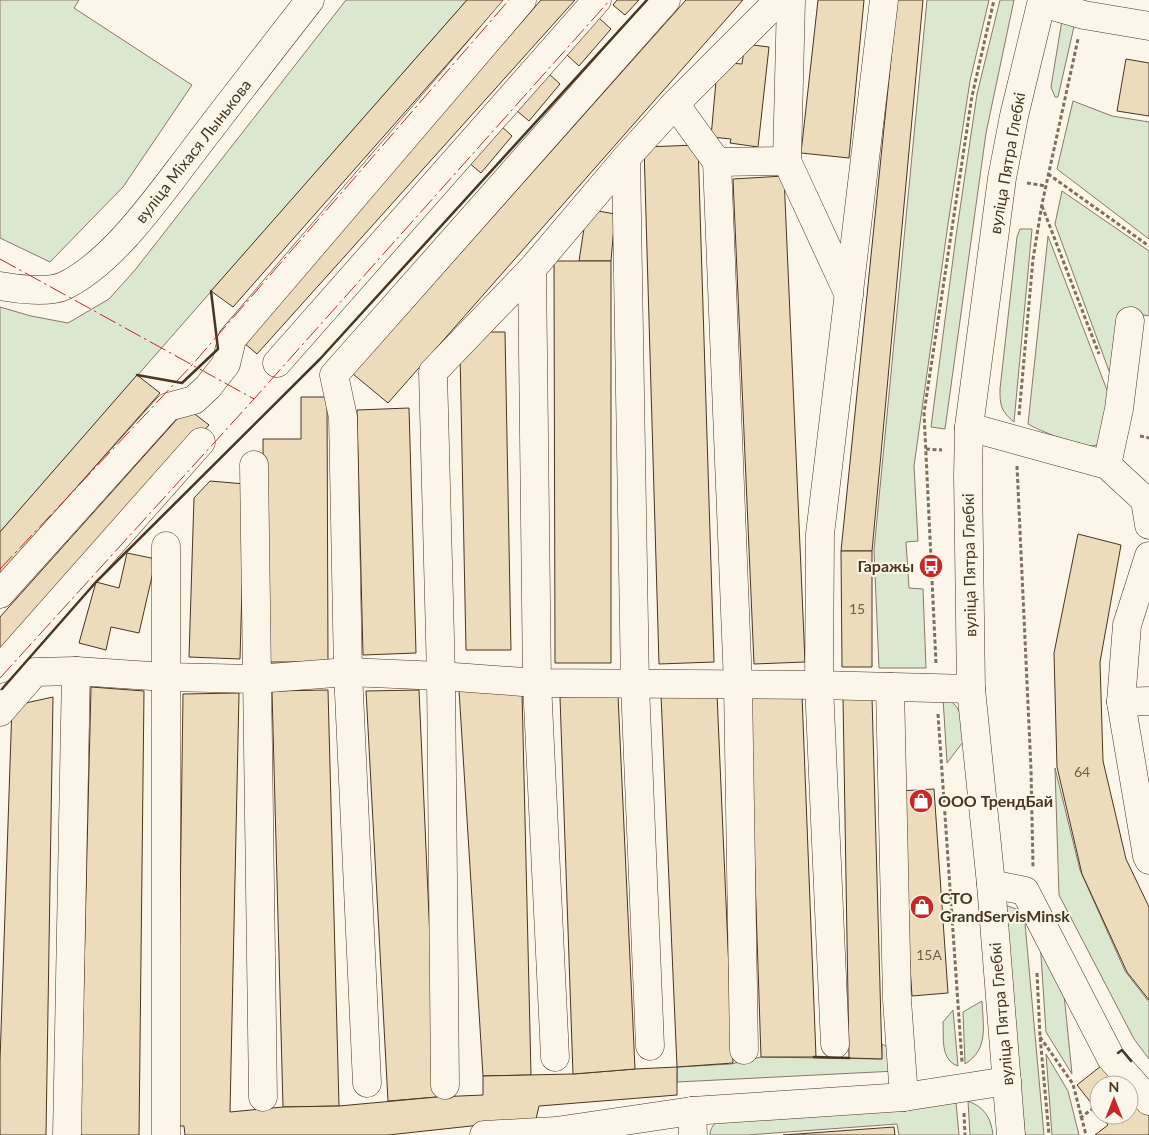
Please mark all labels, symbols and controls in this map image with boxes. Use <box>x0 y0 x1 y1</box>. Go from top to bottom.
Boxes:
street label: вуліца Міхася Лынькова <box>131 75 255 226</box>
street label: вуліца Пятра Глебкі <box>985 91 1028 235</box>
street label: вуліца Пятра Глебкі <box>958 493 979 637</box>
bus stop icon: Гаражы <box>918 553 944 579</box>
place label: Гаражы <box>857 556 914 575</box>
house number: 15 <box>849 600 865 617</box>
house number: 64 <box>1074 763 1090 780</box>
shop icon: ООО ТрендБай <box>908 788 934 814</box>
place label: ООО ТрендБай <box>938 791 1053 810</box>
place label: СТО GrandServisMinsk <box>940 888 1070 925</box>
shop icon: СТО GrandServisMinsk <box>909 894 935 920</box>
street label: вуліца Пятра Глебкі <box>985 942 1016 1086</box>
house number: 15А <box>916 946 942 963</box>
north arrow <box>1089 1075 1139 1125</box>
text: N <box>1109 1078 1119 1095</box>

